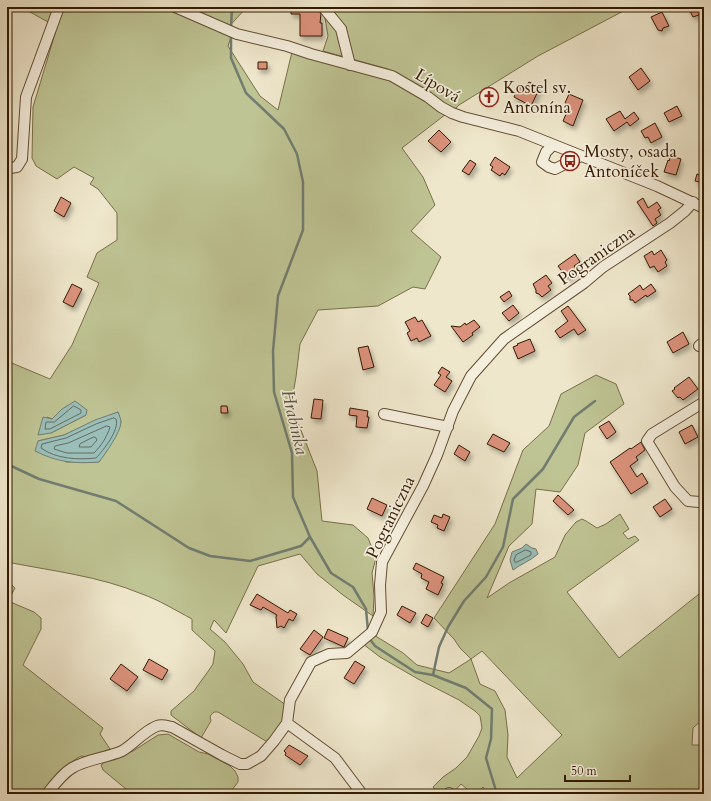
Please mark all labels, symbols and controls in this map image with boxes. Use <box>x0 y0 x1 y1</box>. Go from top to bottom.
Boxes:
street label: Lípová <box>411 63 465 108</box>
place label: Kostel sv. Antonína <box>503 76 571 119</box>
church icon: Kostel sv. Antonína <box>478 86 500 108</box>
place label: Mosty, osada Antoníček <box>584 140 677 183</box>
bus stop icon: Mosty, osada Antoníček <box>559 150 581 172</box>
street label: Pograniczna <box>553 220 640 290</box>
water label: Hrabinka <box>275 387 314 457</box>
street label: Pograniczna <box>361 472 421 562</box>
scale bar <box>565 757 630 783</box>
text: 50 m <box>571 763 598 779</box>

